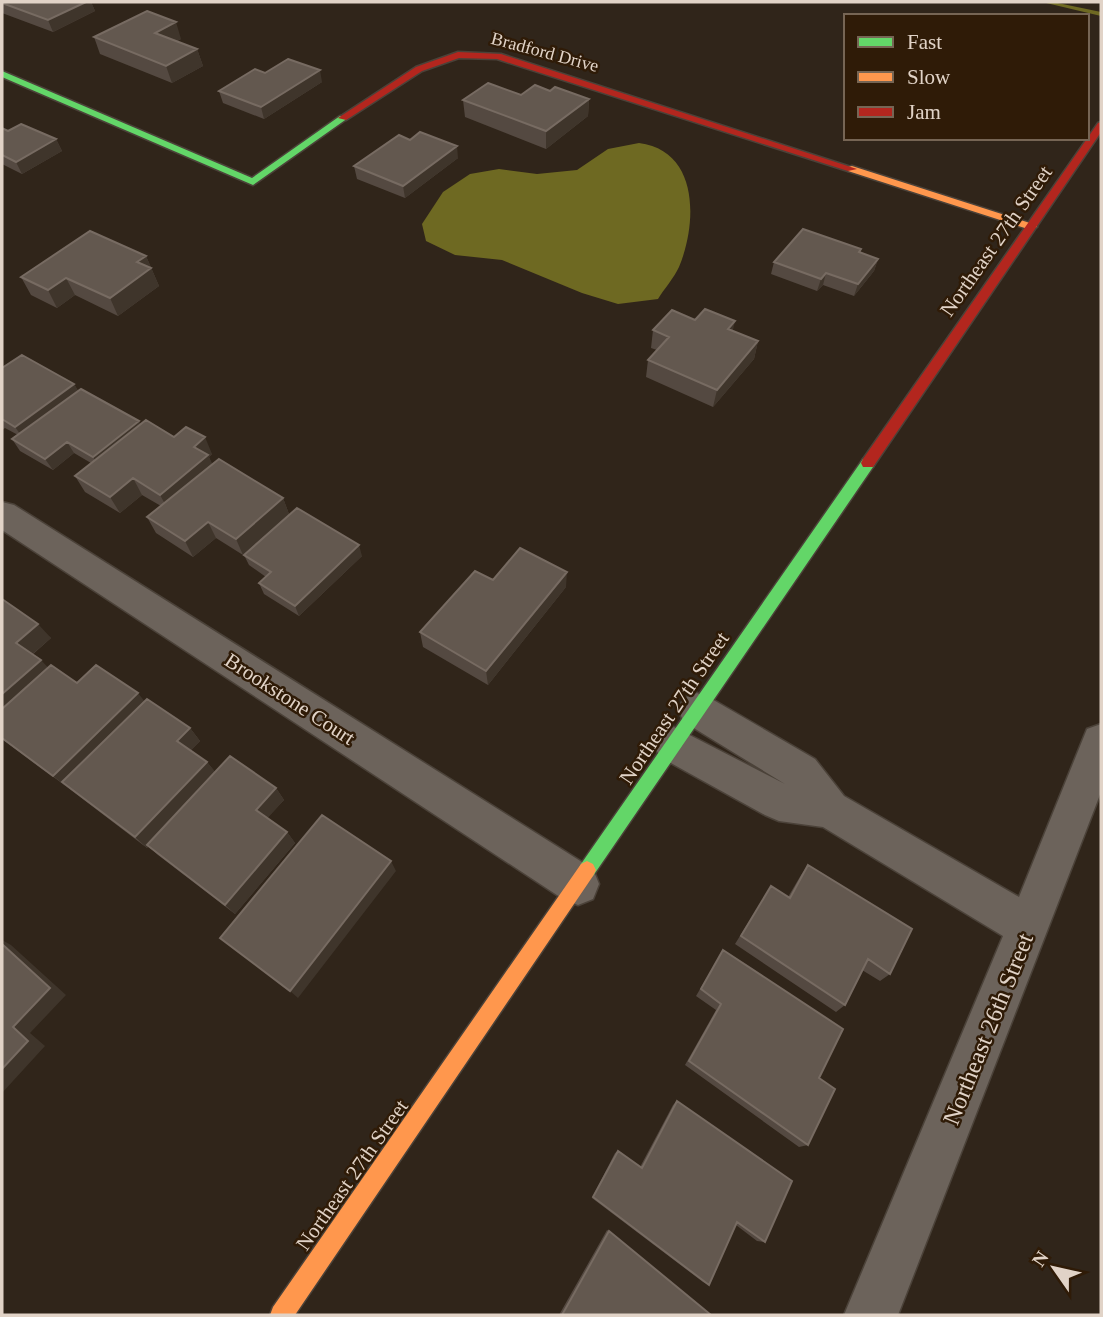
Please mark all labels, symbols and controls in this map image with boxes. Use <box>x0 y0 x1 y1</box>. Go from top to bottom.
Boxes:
legend <box>844 14 1089 140</box>
street label: Bradford Drive <box>489 28 601 76</box>
text: Fast <box>907 30 942 54</box>
text: Slow <box>907 65 951 89</box>
text: Jam <box>907 100 941 124</box>
street label: Northeast 27th Street <box>935 161 1057 321</box>
street label: Northeast 27th Street <box>614 627 734 789</box>
street label: Brookstone Court <box>221 648 360 750</box>
street label: Northeast 26th Street <box>938 929 1038 1128</box>
street label: Northeast 27th Street <box>291 1095 413 1255</box>
north arrow <box>1019 1233 1089 1303</box>
text: N <box>1028 1247 1053 1270</box>

